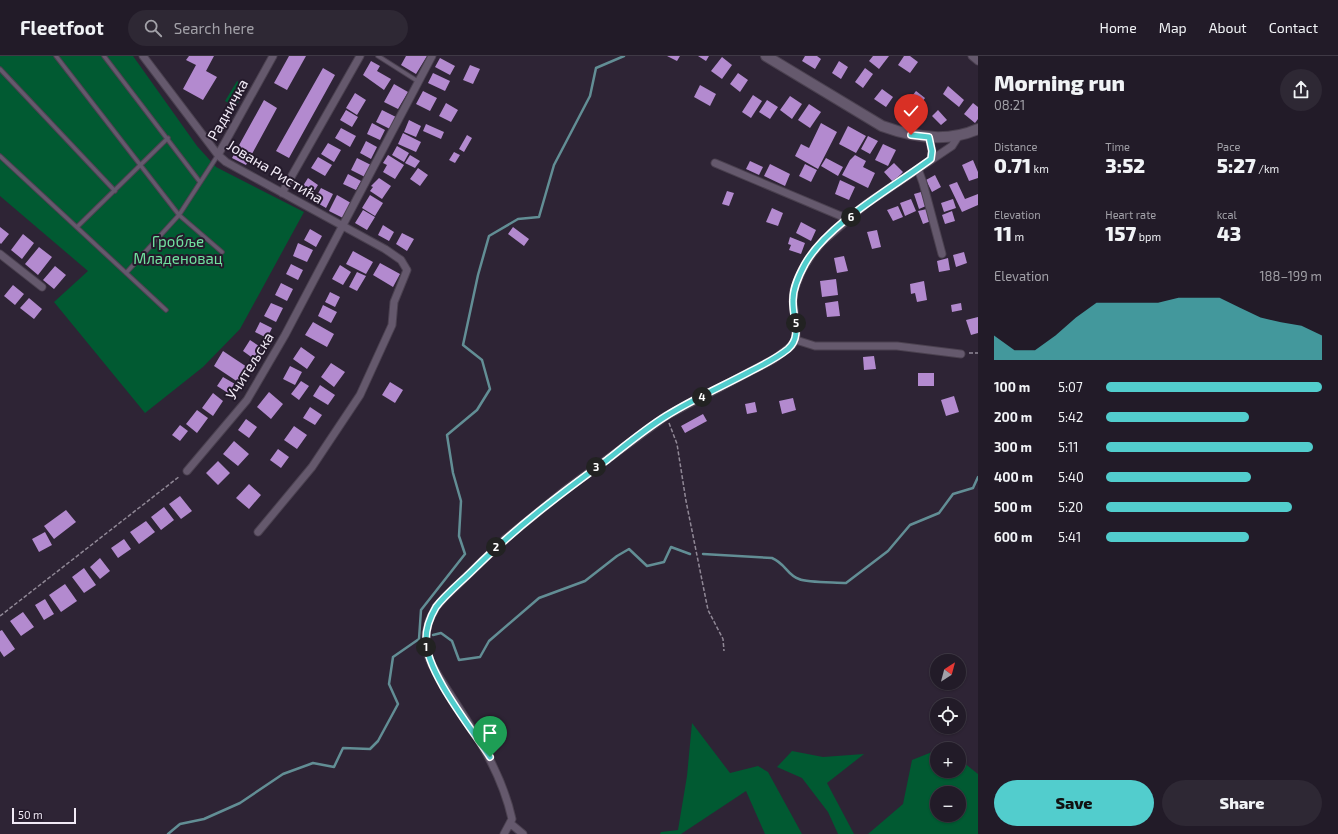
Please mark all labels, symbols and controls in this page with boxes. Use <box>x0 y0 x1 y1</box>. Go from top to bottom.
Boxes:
search box <box>128 10 408 46</box>
text: Fleetfoot <box>20 16 104 39</box>
icon: search <box>142 17 164 39</box>
text: Search here <box>174 19 254 37</box>
text: Home <box>1100 19 1137 36</box>
text: Map <box>1159 19 1187 36</box>
text: About <box>1209 19 1247 36</box>
text: Contact <box>1269 19 1318 36</box>
text: Morning run <box>994 69 1125 95</box>
button: share <box>1280 69 1322 111</box>
street label: Радничка <box>203 76 251 144</box>
pin <box>894 94 928 135</box>
text: 08:21 <box>994 97 1025 113</box>
icon: check <box>900 100 922 122</box>
street label: Јована Ристића <box>224 135 327 207</box>
text: Distance <box>994 140 1037 153</box>
text: Time <box>1105 140 1130 153</box>
text: Pace <box>1217 140 1240 153</box>
text: 0.71 <box>994 153 1031 177</box>
text: 3:52 <box>1105 153 1145 177</box>
text: 5:27 <box>1217 153 1256 177</box>
text: km <box>1031 162 1049 175</box>
text: /km <box>1256 162 1279 175</box>
pin: 6 <box>841 207 861 227</box>
text: Elevation <box>994 208 1041 221</box>
text: Heart rate <box>1105 208 1156 221</box>
text: kcal <box>1217 208 1237 221</box>
text: 6 <box>848 210 854 223</box>
text: 11 <box>994 221 1012 245</box>
text: 157 <box>1105 221 1136 245</box>
text: 43 <box>1217 221 1241 245</box>
text: m <box>1012 230 1024 243</box>
text: bpm <box>1136 230 1161 243</box>
park label: Гробље Младеновац <box>133 232 223 267</box>
text: Elevation <box>994 268 1049 284</box>
text: 188–199 m <box>1259 268 1322 284</box>
pin: 5 <box>786 313 806 333</box>
text: 5 <box>793 316 799 329</box>
street label: Учитељска <box>221 328 277 403</box>
text: 100 m <box>994 379 1030 395</box>
text: 5:07 <box>1058 379 1083 395</box>
pin: 4 <box>692 387 712 407</box>
text: 4 <box>698 390 706 403</box>
text: 200 m <box>994 409 1032 425</box>
text: 5:42 <box>1058 409 1083 425</box>
text: 300 m <box>994 439 1032 455</box>
text: 5:11 <box>1058 439 1078 455</box>
pin: 3 <box>586 457 606 477</box>
text: 3 <box>593 460 599 473</box>
text: 400 m <box>994 469 1033 485</box>
text: 5:40 <box>1058 469 1084 485</box>
text: 500 m <box>994 499 1032 515</box>
text: 5:20 <box>1058 499 1083 515</box>
text: 600 m <box>994 529 1032 545</box>
text: 5:41 <box>1058 529 1081 545</box>
pin: 2 <box>486 537 506 557</box>
text: 2 <box>493 540 499 553</box>
pin: 1 <box>416 637 436 657</box>
text: 1 <box>424 640 428 653</box>
north arrow <box>930 654 966 690</box>
map controls <box>930 654 966 822</box>
button: locate <box>930 698 966 734</box>
pin <box>473 716 507 757</box>
icon: arrive <box>479 722 501 744</box>
button: + <box>930 742 966 778</box>
button: Save <box>994 780 1154 826</box>
button: Share <box>1162 780 1322 826</box>
button: − <box>930 786 966 822</box>
scale bar <box>12 806 76 825</box>
text: 50 m <box>18 808 43 821</box>

